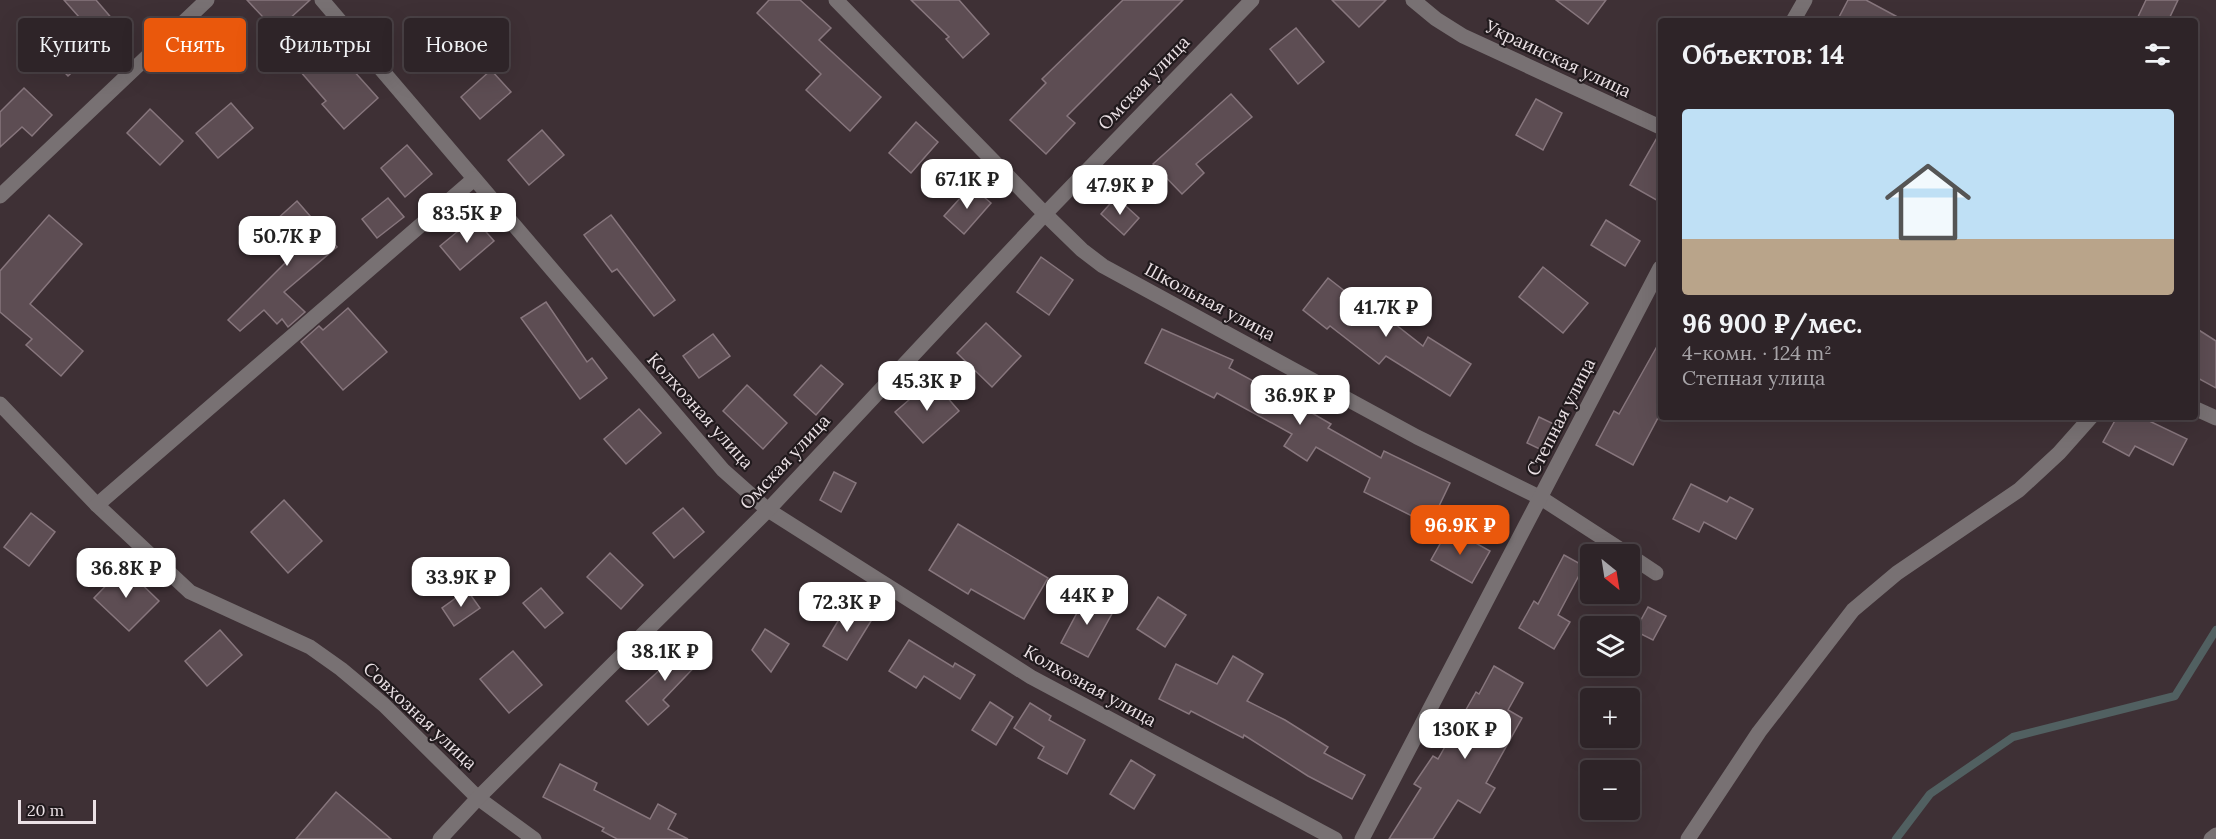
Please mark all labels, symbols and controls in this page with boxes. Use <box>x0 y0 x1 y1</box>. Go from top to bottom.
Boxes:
street label: Украинская улица <box>1481 14 1635 102</box>
chip: Купить <box>18 18 132 72</box>
chip: Снять <box>144 18 246 72</box>
chip: Фильтры <box>258 18 392 72</box>
chip: Новое <box>404 18 509 72</box>
street label: Омская улица <box>1093 31 1194 135</box>
text: Объектов: 14 <box>1682 38 1844 71</box>
icon: filters <box>2141 38 2174 71</box>
icon: home <box>1874 148 1982 256</box>
pin: 67.1K ₽ <box>912 159 1022 210</box>
pin: 47.9K ₽ <box>1065 165 1175 216</box>
text: 67.1K ₽ <box>935 166 999 191</box>
text: 47.9K ₽ <box>1086 172 1154 197</box>
pin: 83.5K ₽ <box>412 193 522 244</box>
text: 83.5K ₽ <box>432 200 502 225</box>
pin: 50.7K ₽ <box>232 216 342 267</box>
text: 50.7K ₽ <box>253 223 321 248</box>
street label: Школьная улица <box>1141 257 1279 346</box>
pin: 41.7K ₽ <box>1331 287 1441 338</box>
text: 41.7K ₽ <box>1354 294 1418 319</box>
text: 96 900 ₽/мес. <box>1682 307 1862 340</box>
text: 4-комн. · 124 m² <box>1682 340 1832 365</box>
street label: Колхозная улица <box>642 348 759 473</box>
street label: Степная улица <box>1521 354 1600 480</box>
pin: 45.3K ₽ <box>872 361 982 412</box>
text: Степная улица <box>1682 365 1825 390</box>
text: 45.3K ₽ <box>892 368 962 393</box>
pin: 36.9K ₽ <box>1245 375 1355 426</box>
text: 36.9K ₽ <box>1265 382 1335 407</box>
street label: Омская улица <box>734 409 835 514</box>
pin: 96.9K ₽ <box>1405 505 1515 556</box>
text: 96.9K ₽ <box>1424 512 1496 537</box>
north arrow <box>1580 544 1640 604</box>
map controls <box>1580 544 1640 820</box>
pin: 36.8K ₽ <box>71 548 181 599</box>
text: 36.8K ₽ <box>91 555 161 580</box>
pin: 33.9K ₽ <box>406 557 516 608</box>
text: 33.9K ₽ <box>426 564 496 589</box>
pin: 44K ₽ <box>1045 575 1129 626</box>
pin: 72.3K ₽ <box>792 582 902 633</box>
text: 44K ₽ <box>1060 582 1114 607</box>
text: 72.3K ₽ <box>813 589 881 614</box>
button: layers <box>1580 616 1640 676</box>
pin: 38.1K ₽ <box>610 631 720 682</box>
text: 38.1K ₽ <box>631 638 699 663</box>
street label: Колхозная улица <box>1020 640 1161 732</box>
street label: Совхозная улица <box>359 657 482 774</box>
button: + <box>1580 688 1640 748</box>
pin: 130K ₽ <box>1416 709 1514 760</box>
text: 130K ₽ <box>1433 716 1497 741</box>
button: − <box>1580 760 1640 820</box>
scale bar <box>18 797 96 824</box>
text: 20 m <box>27 800 64 820</box>

